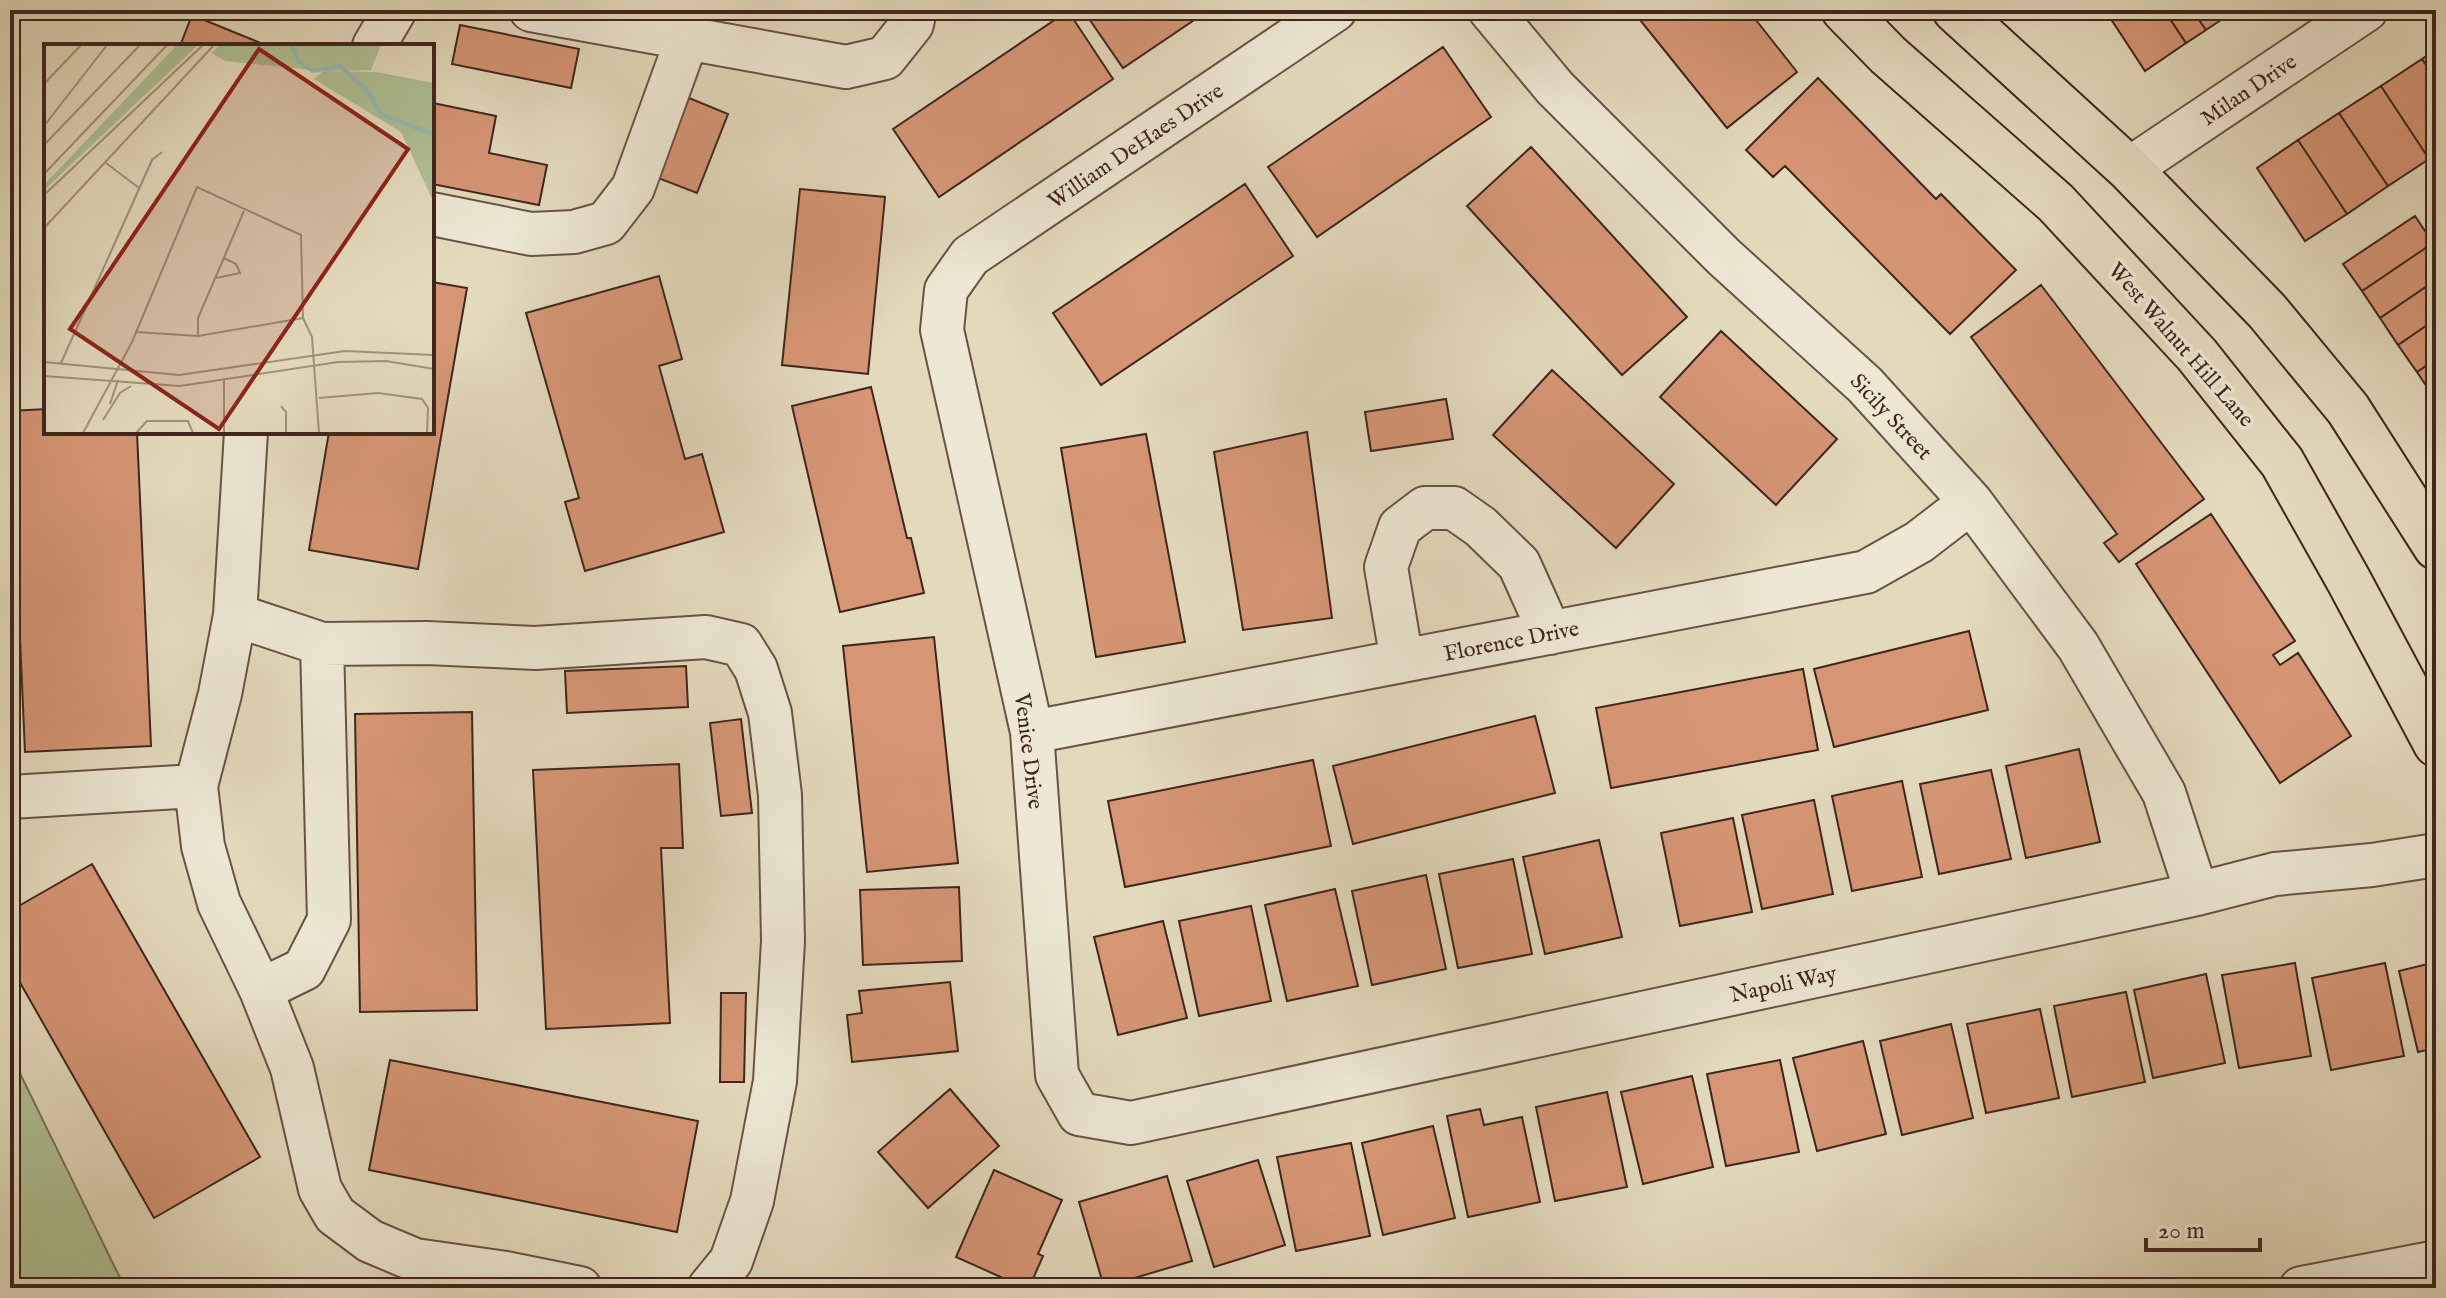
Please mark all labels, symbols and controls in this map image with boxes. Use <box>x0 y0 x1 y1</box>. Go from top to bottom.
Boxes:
inset map <box>44 44 434 434</box>
street label: Milan Drive <box>2196 48 2302 133</box>
street label: William DeHaes Drive <box>1043 77 1229 216</box>
street label: West Walnut Hill Lane <box>2101 257 2260 433</box>
street label: Sicily Street <box>1843 368 1938 467</box>
street label: Florence Drive <box>1441 615 1581 669</box>
street label: Venice Drive <box>1007 691 1049 811</box>
street label: Napoli Way <box>1728 960 1839 1010</box>
scale bar <box>2146 1202 2260 1252</box>
text: 20 m <box>2158 1216 2205 1247</box>

